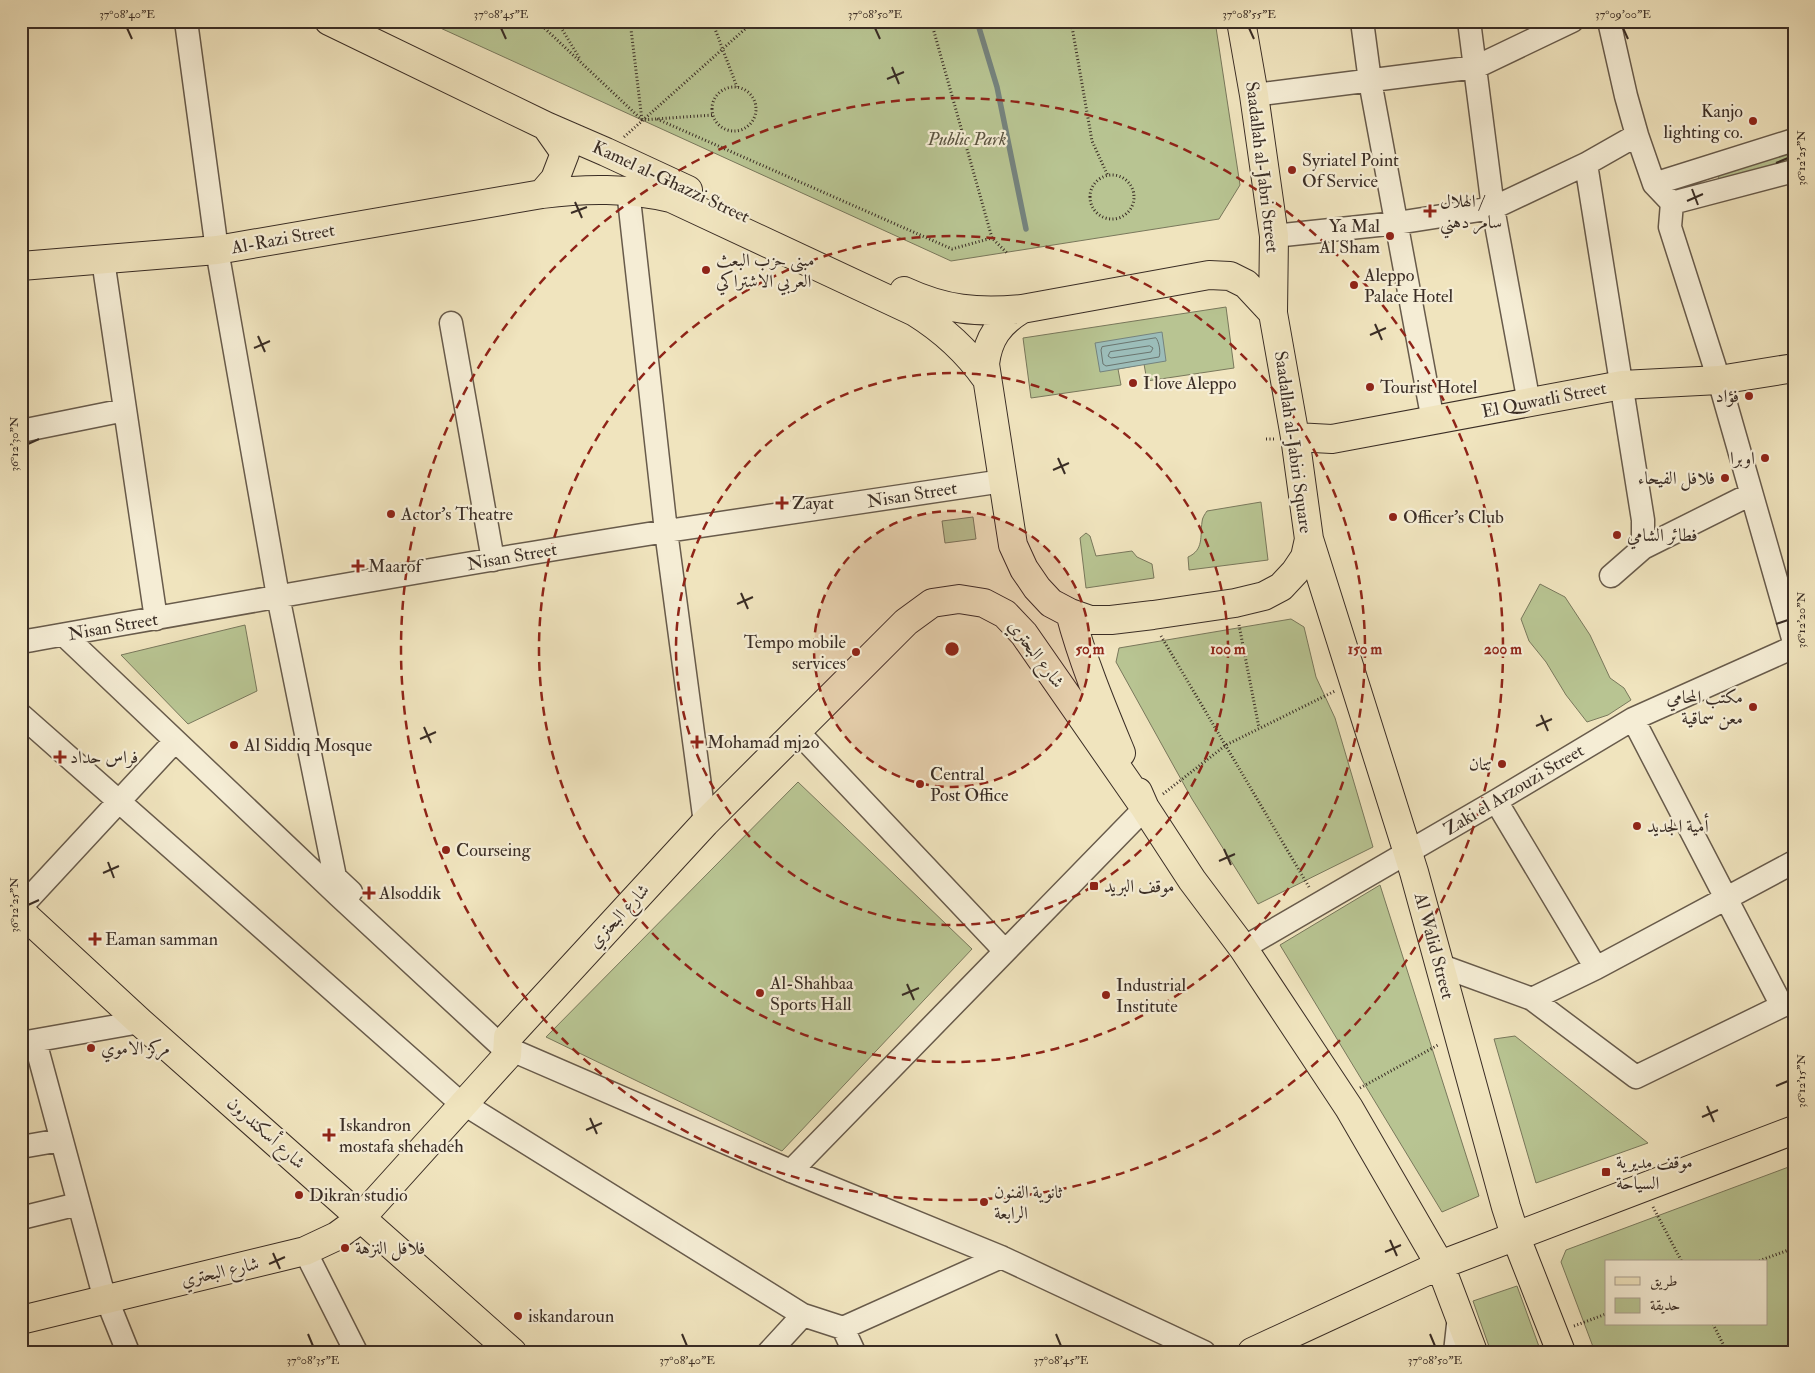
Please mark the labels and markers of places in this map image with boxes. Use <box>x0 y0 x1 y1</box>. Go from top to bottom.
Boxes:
place label: Kanjo lighting co. <box>1663 100 1743 144</box>
marker: Kanjo lighting co. <box>1747 115 1759 127</box>
place label: Syriatel Point Of Service <box>1302 149 1399 193</box>
marker: Syriatel Point Of Service <box>1286 164 1298 176</box>
place label: الهلال / سامر دهني <box>1440 190 1502 239</box>
marker: الهلال / سامر دهني <box>1424 205 1436 217</box>
place label: Ya Mal Al Sham <box>1318 215 1380 259</box>
marker: Ya Mal Al Sham <box>1384 230 1396 242</box>
place label: مبنى حزب البعث العربي الاشتراكي <box>716 249 814 296</box>
marker: مبنى حزب البعث العربي الاشتراكي <box>700 264 712 276</box>
place label: Aleppo Palace Hotel <box>1363 264 1454 308</box>
marker: Aleppo Palace Hotel <box>1348 279 1360 291</box>
place label: I love Aleppo <box>1143 372 1237 395</box>
place label: Tourist Hotel <box>1380 376 1478 399</box>
marker: I love Aleppo <box>1127 377 1139 389</box>
marker: Tourist Hotel <box>1364 381 1376 393</box>
place label: فؤاد <box>1715 385 1739 408</box>
marker: فؤاد <box>1743 390 1755 402</box>
place label: اوبرا <box>1730 447 1755 470</box>
marker: اوبرا <box>1759 452 1771 464</box>
place label: فلافل الفيحاء <box>1638 467 1715 491</box>
marker: فلافل الفيحاء <box>1719 472 1731 484</box>
place label: Zayat <box>792 492 834 515</box>
marker: Zayat <box>776 497 788 509</box>
place label: Actor's Theatre <box>400 503 513 526</box>
place label: Officer's Club <box>1403 506 1504 529</box>
marker: Actor's Theatre <box>385 508 397 520</box>
marker: Officer's Club <box>1387 511 1399 523</box>
place label: فطائر الشامي <box>1627 524 1698 550</box>
marker: فطائر الشامي <box>1611 529 1623 541</box>
place label: Maarof <box>368 555 424 578</box>
marker: Maarof <box>352 560 364 572</box>
place label: Tempo mobile services <box>744 631 846 675</box>
centre of rings <box>943 640 961 658</box>
marker: Tempo mobile services <box>850 646 862 658</box>
place label: مكتب المحامي معن سماقية <box>1666 686 1743 730</box>
marker: مكتب المحامي معن سماقية <box>1747 701 1759 713</box>
place label: Mohamad mj2o <box>707 731 820 754</box>
place label: Al Siddiq Mosque <box>243 734 373 757</box>
marker: Mohamad mj2o <box>691 736 703 748</box>
marker: Al Siddiq Mosque <box>228 739 240 751</box>
place label: فراس حداد <box>70 746 138 769</box>
marker: فراس حداد <box>54 751 66 763</box>
place label: تتان <box>1469 753 1492 776</box>
marker: تتان <box>1496 758 1508 770</box>
place label: Central Post Office <box>930 763 1009 807</box>
marker: Central Post Office <box>914 778 926 790</box>
place label: أمية الجديد <box>1647 813 1709 838</box>
marker: أمية الجديد <box>1631 820 1643 832</box>
place label: Courseing <box>456 839 532 862</box>
marker: Courseing <box>440 844 452 856</box>
place label: موقف البريد <box>1104 875 1175 898</box>
marker: موقف البريد <box>1088 880 1100 892</box>
place label: Alsoddik <box>378 882 441 905</box>
marker: Alsoddik <box>363 887 375 899</box>
place label: Eaman samman <box>105 928 218 951</box>
marker: Eaman samman <box>89 933 101 945</box>
place label: Al-Shahbaa Sports Hall <box>769 972 854 1016</box>
place label: Industrial Institute <box>1116 974 1187 1018</box>
marker: Al-Shahbaa Sports Hall <box>754 987 766 999</box>
marker: Industrial Institute <box>1100 989 1112 1001</box>
place label: مركز الاموي <box>101 1037 170 1063</box>
marker: مركز الاموي <box>85 1042 97 1054</box>
place label: Iskandron mostafa shehadeh <box>339 1114 464 1158</box>
marker: Iskandron mostafa shehadeh <box>323 1129 335 1141</box>
place label: موقف مديرية السياحة <box>1616 1151 1693 1195</box>
marker: موقف مديرية السياحة <box>1600 1166 1612 1178</box>
place label: ثانوية الفنون الرابعة <box>994 1181 1063 1225</box>
place label: Dikran studio <box>309 1184 408 1207</box>
marker: Dikran studio <box>293 1189 305 1201</box>
marker: ثانوية الفنون الرابعة <box>978 1196 990 1208</box>
place label: فلافل النزهة <box>355 1237 425 1261</box>
marker: فلافل النزهة <box>339 1242 351 1254</box>
place label: iskandaroun <box>528 1305 614 1328</box>
marker: iskandaroun <box>512 1310 524 1322</box>

